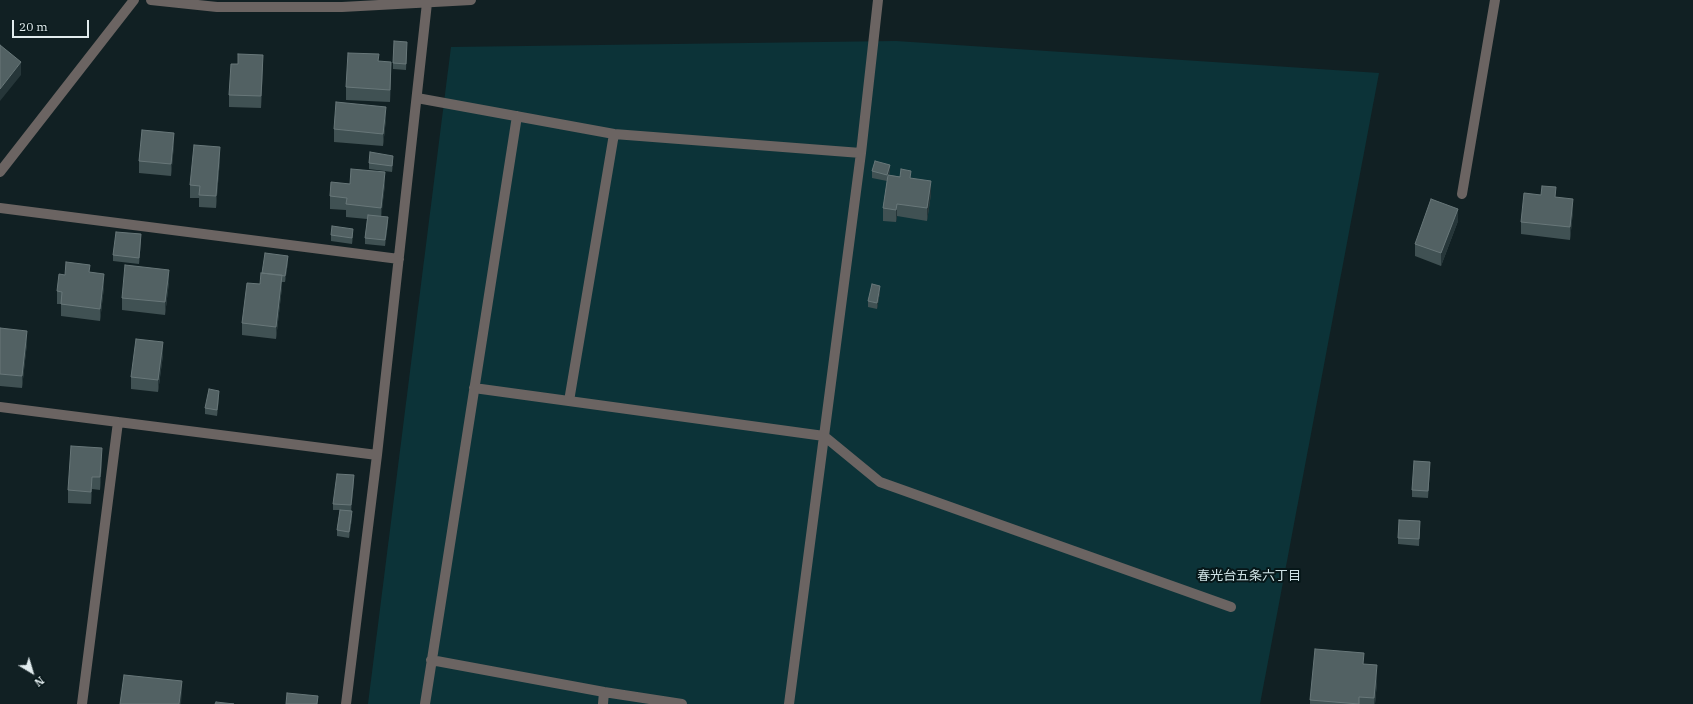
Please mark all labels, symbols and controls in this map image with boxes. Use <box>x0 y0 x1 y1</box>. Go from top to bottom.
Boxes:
scale bar <box>14 12 91 38</box>
text: 20 m <box>19 19 48 34</box>
district label: 春光台五条六丁目 <box>1197 568 1301 584</box>
north arrow <box>12 652 52 692</box>
text: N <box>32 673 47 690</box>

